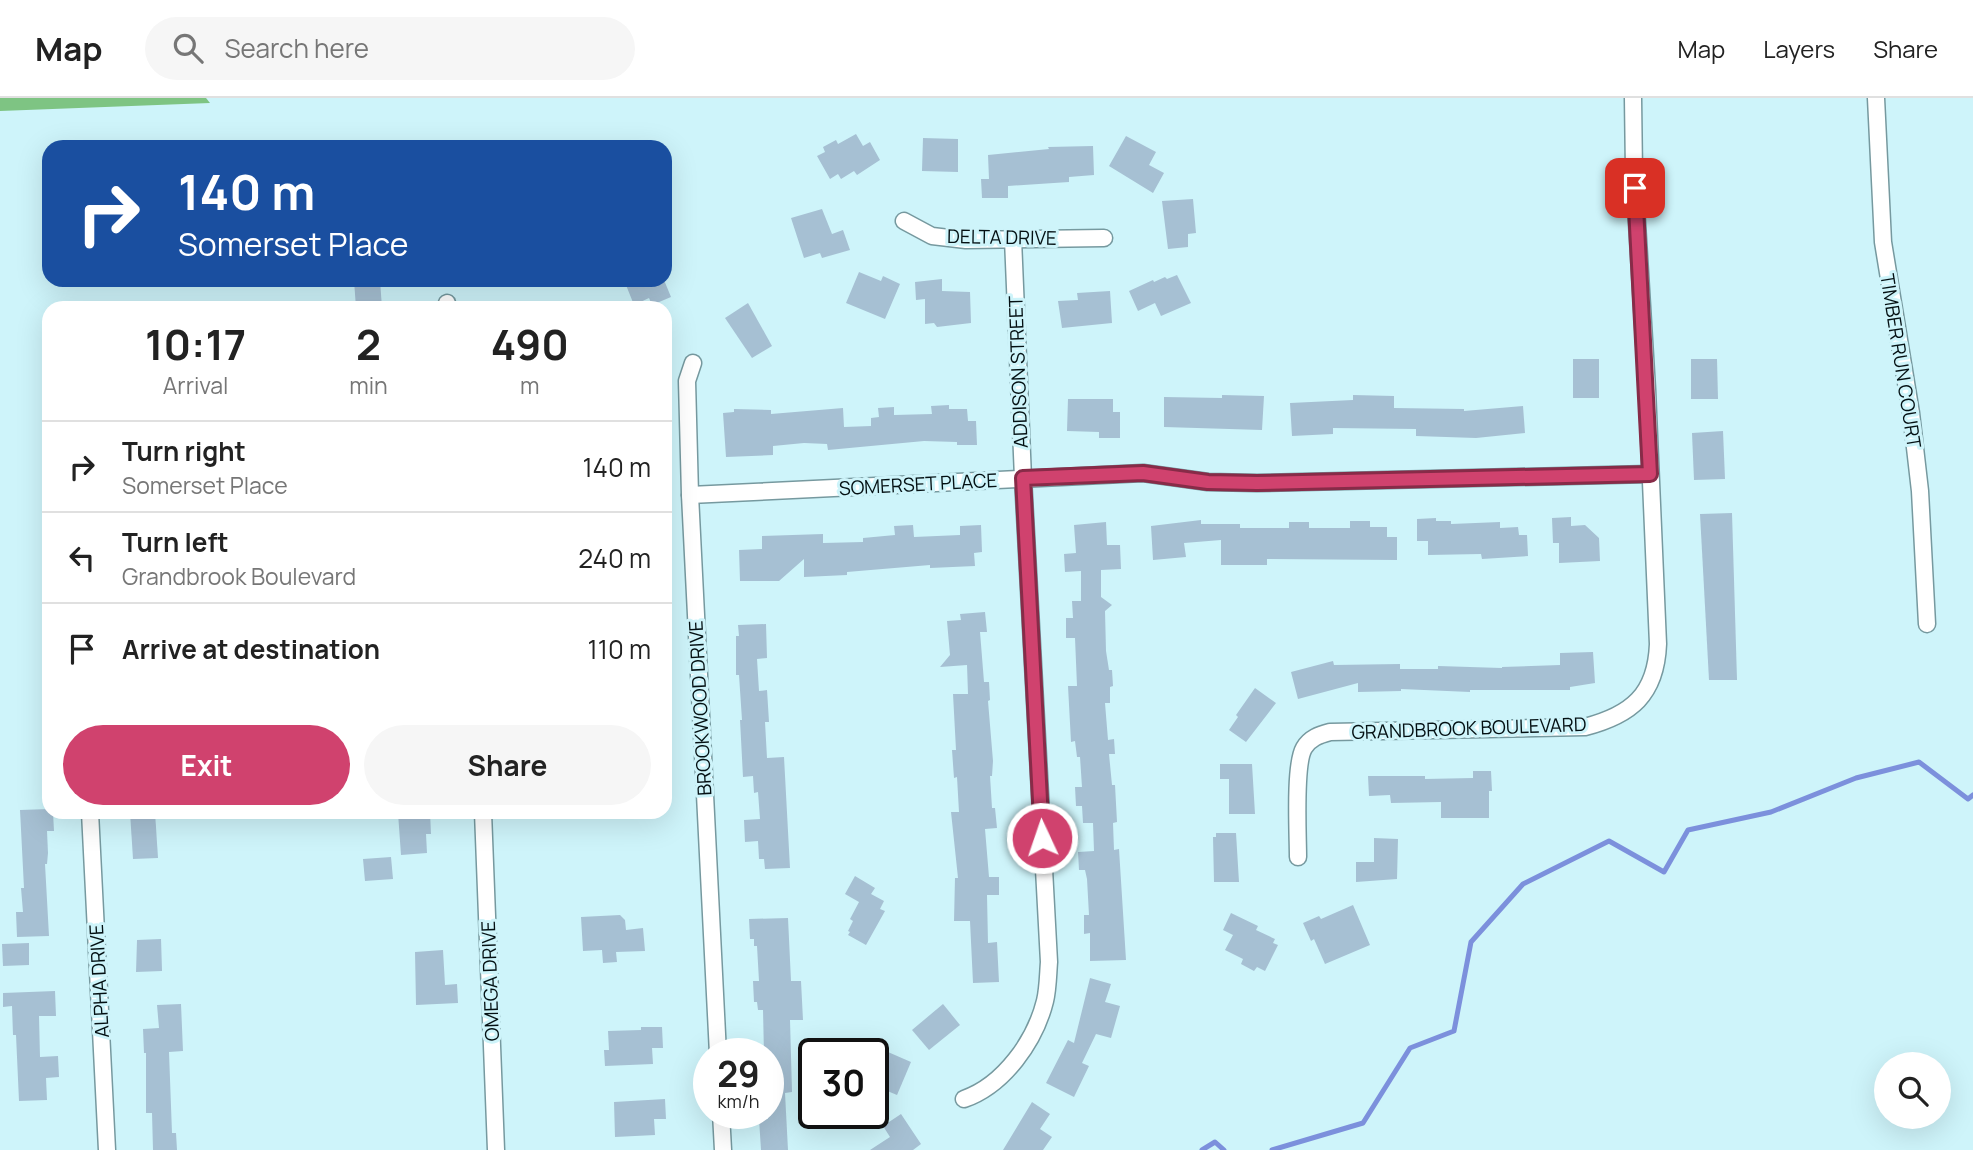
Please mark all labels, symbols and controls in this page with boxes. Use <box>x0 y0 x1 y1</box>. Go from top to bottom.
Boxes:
search box <box>145 17 635 80</box>
text: Map <box>35 26 103 71</box>
icon: search <box>169 29 207 67</box>
text: Search here <box>225 30 369 66</box>
text: Map <box>1678 32 1725 65</box>
text: Layers <box>1763 32 1835 65</box>
text: Share <box>1873 32 1938 65</box>
text: 140 m <box>178 158 315 225</box>
pin <box>1605 158 1665 218</box>
icon: right <box>63 168 154 259</box>
icon: arrive <box>1616 169 1654 207</box>
text: Somerset Place <box>178 222 409 266</box>
street label: DELTA DRIVE <box>947 223 1057 251</box>
street label: TIMBER RUN COURT <box>1874 272 1928 451</box>
street label: ADDISON STREET <box>1002 295 1034 449</box>
text: 10:17 <box>145 315 246 373</box>
text: 2 <box>356 315 381 373</box>
text: 490 <box>491 315 569 373</box>
text: Arrival <box>163 369 228 401</box>
text: min <box>349 369 388 401</box>
text: m <box>520 369 540 401</box>
text: Turn right <box>122 433 246 469</box>
icon: right <box>63 448 101 486</box>
text: 140 m <box>582 449 651 485</box>
street label: SOMERSET PLACE <box>838 467 998 501</box>
text: Somerset Place <box>122 469 288 501</box>
text: Turn left <box>122 524 229 560</box>
icon: left <box>63 539 101 577</box>
text: 240 m <box>578 540 651 576</box>
text: Grandbrook Boulevard <box>122 560 356 592</box>
street label: BROOKWOOD DRIVE <box>682 620 718 796</box>
icon: arrive <box>63 630 101 668</box>
text: Arrive at destination <box>122 631 380 667</box>
text: 110 m <box>588 631 651 667</box>
street label: GRANDBROOK BOULEVARD <box>1351 711 1587 745</box>
button: Exit <box>63 725 350 805</box>
button: Share <box>364 725 651 805</box>
position arrow <box>1005 801 1079 875</box>
street label: OMEGA DRIVE <box>475 920 505 1042</box>
street label: ALPHA DRIVE <box>83 924 115 1038</box>
speed limit sign: 30 <box>798 1038 889 1129</box>
text: 29 <box>717 1050 760 1098</box>
map controls <box>1874 1052 1951 1129</box>
button: search <box>1874 1052 1951 1129</box>
text: km/h <box>718 1089 759 1113</box>

